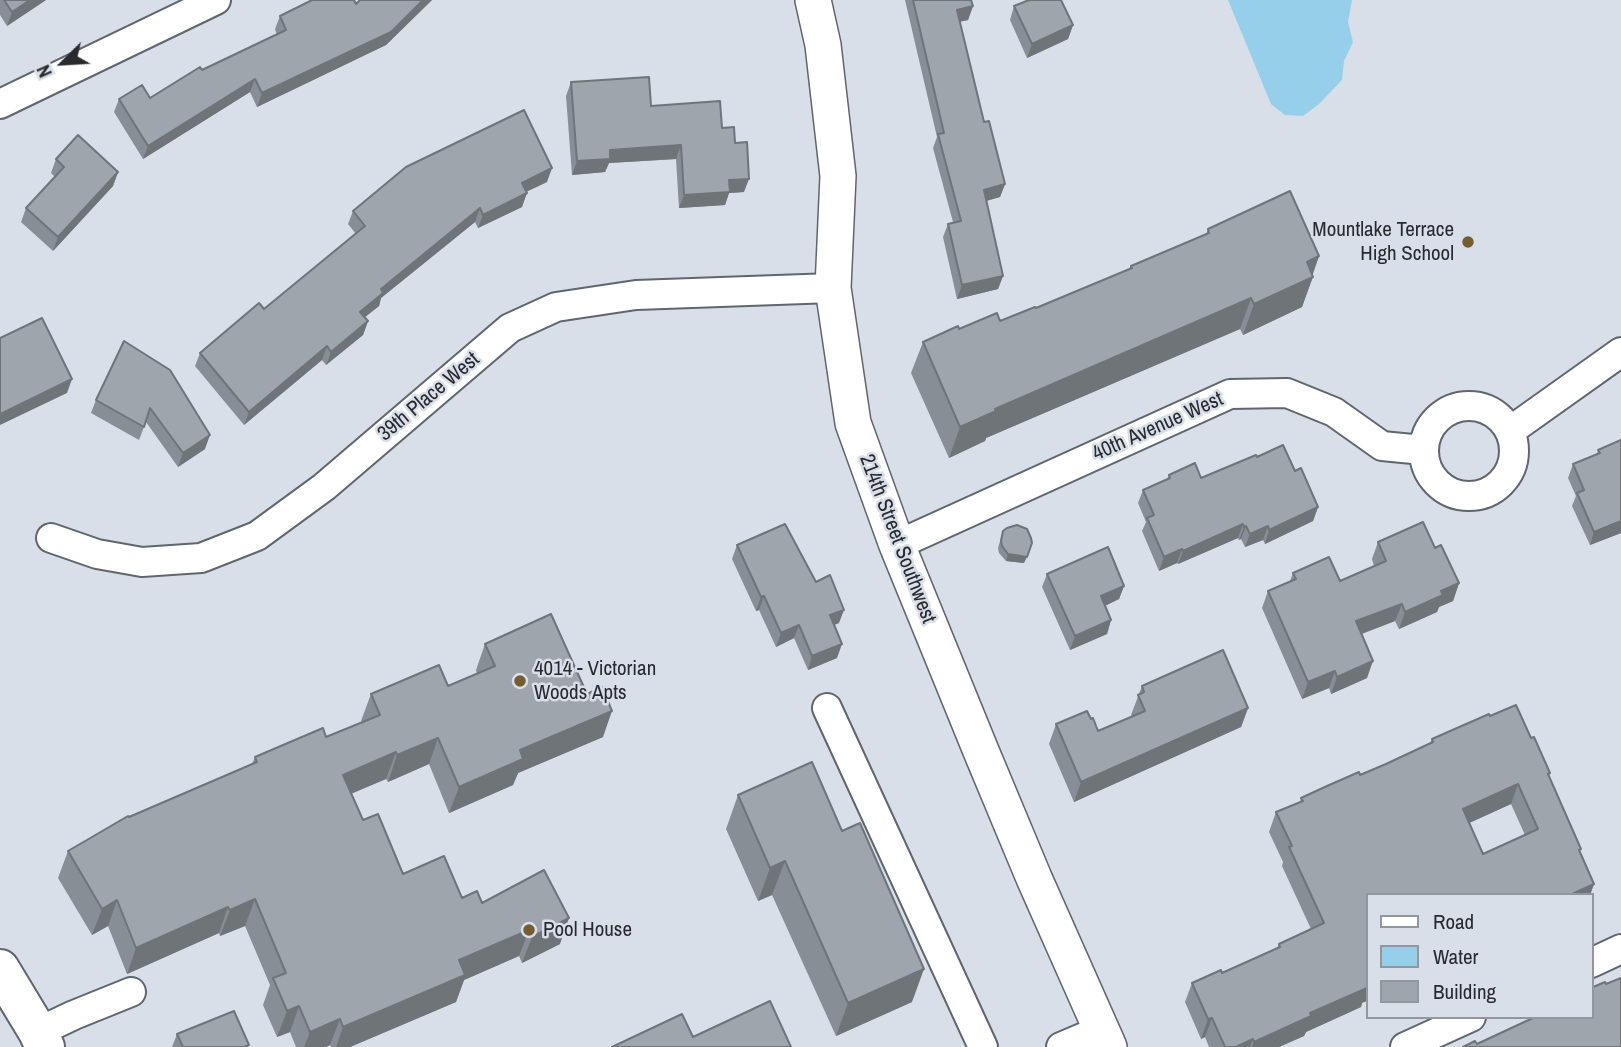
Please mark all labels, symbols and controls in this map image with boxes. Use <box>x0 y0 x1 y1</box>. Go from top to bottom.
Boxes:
north arrow <box>28 28 98 98</box>
text: N <box>30 61 58 82</box>
place label: Mountlake Terrace High School <box>1312 217 1454 267</box>
marker: Mountlake Terrace High School <box>1460 234 1476 250</box>
street label: 39th Place West <box>373 347 485 447</box>
street label: 40th Avenue West <box>1089 387 1227 467</box>
street label: 214th Street Southwest <box>853 451 941 627</box>
place label: 4014 - Victorian Woods Apts <box>534 656 656 706</box>
marker: 4014 - Victorian Woods Apts <box>512 673 528 689</box>
legend <box>1366 893 1593 1019</box>
text: Road <box>1433 907 1474 936</box>
place label: Pool House <box>543 917 632 943</box>
marker: Pool House <box>521 922 537 938</box>
text: Water <box>1433 942 1478 971</box>
text: Building <box>1433 977 1496 1006</box>

